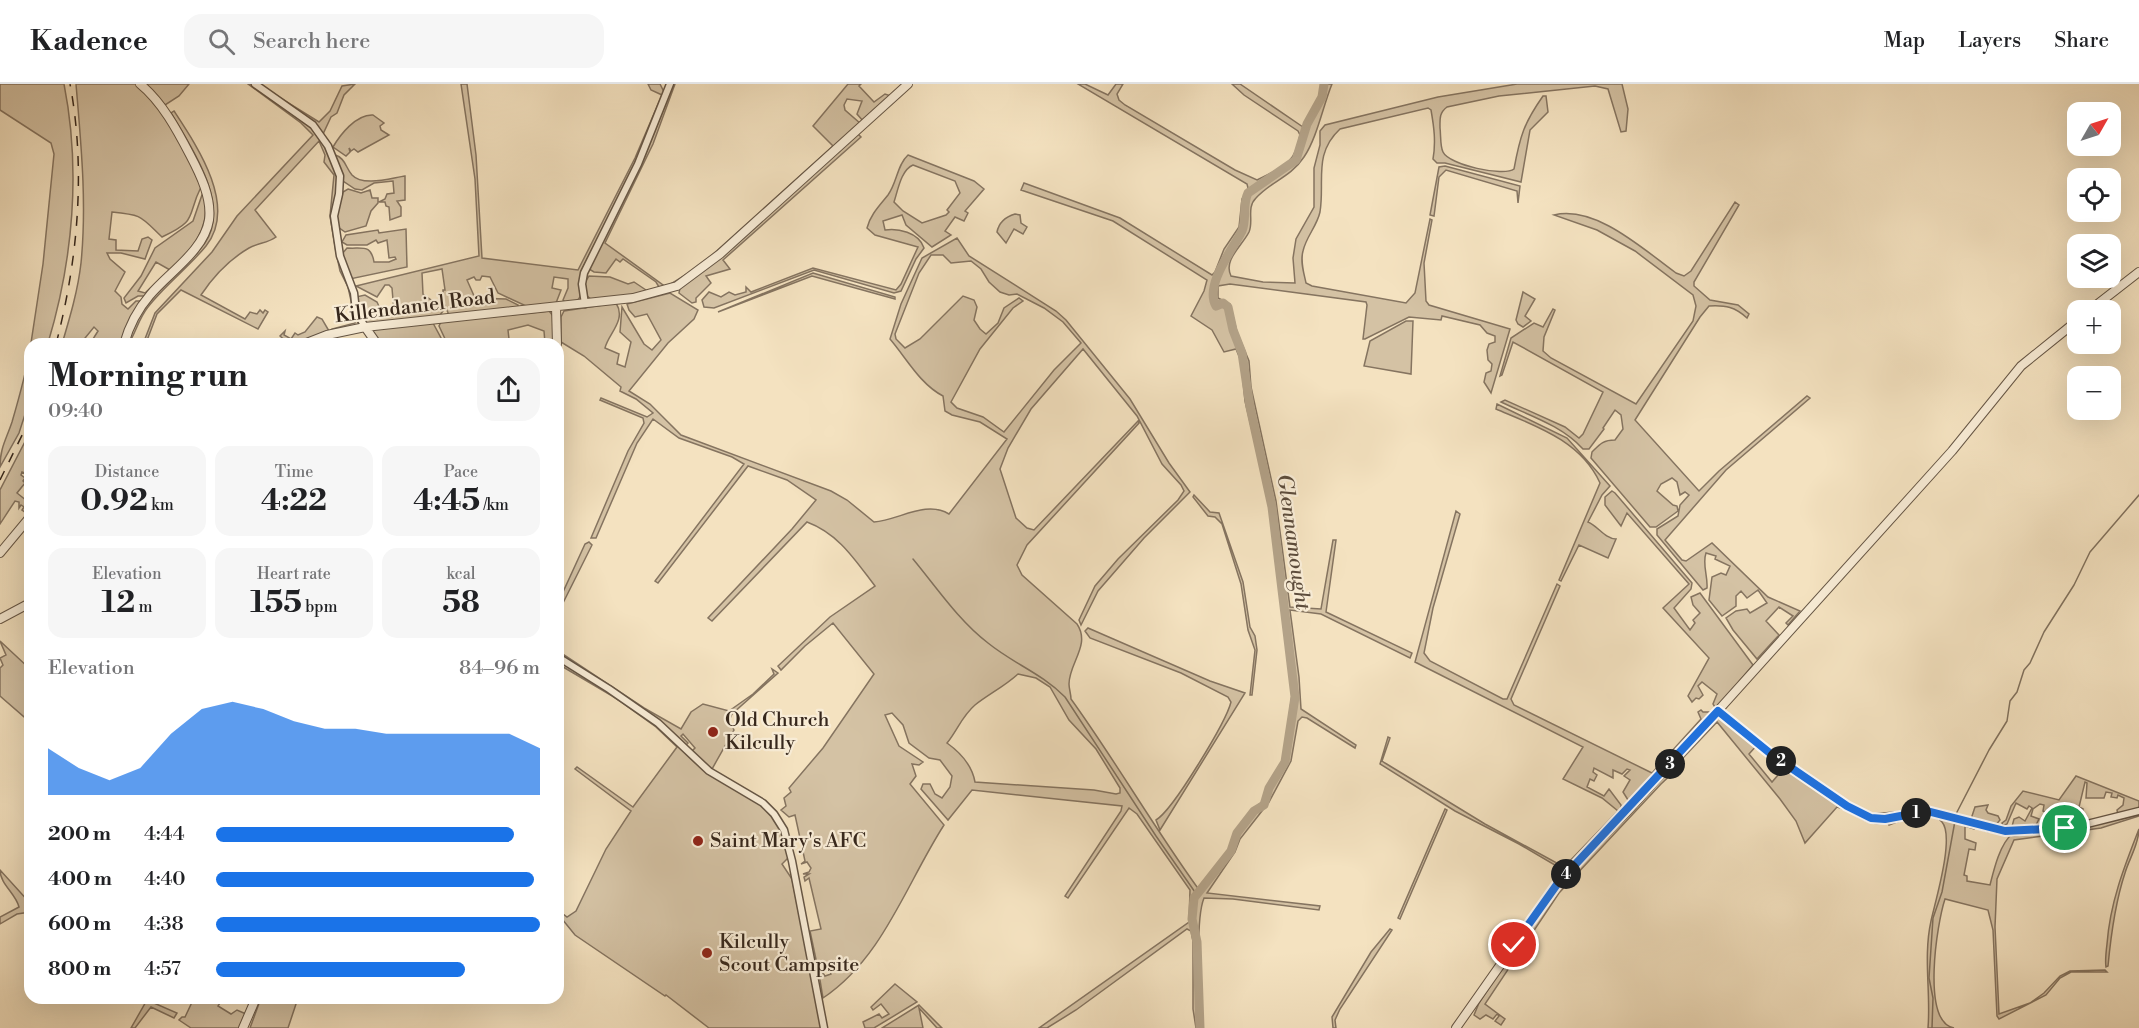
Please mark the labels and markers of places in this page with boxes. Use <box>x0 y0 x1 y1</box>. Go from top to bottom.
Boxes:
place label: Old Church Kilcully <box>725 708 829 756</box>
marker: Old Church Kilcully <box>706 725 720 739</box>
pin: 2 <box>1766 746 1796 776</box>
pin: 3 <box>1655 749 1685 779</box>
pin: 1 <box>1901 798 1931 828</box>
pin <box>2039 802 2090 853</box>
place label: Saint Mary's AFC <box>710 829 866 854</box>
marker: Saint Mary's AFC <box>691 834 705 848</box>
pin: 4 <box>1551 859 1581 889</box>
pin <box>1488 919 1539 970</box>
place label: Kilcully Scout Campsite <box>719 930 859 978</box>
marker: Kilcully Scout Campsite <box>700 946 714 960</box>

